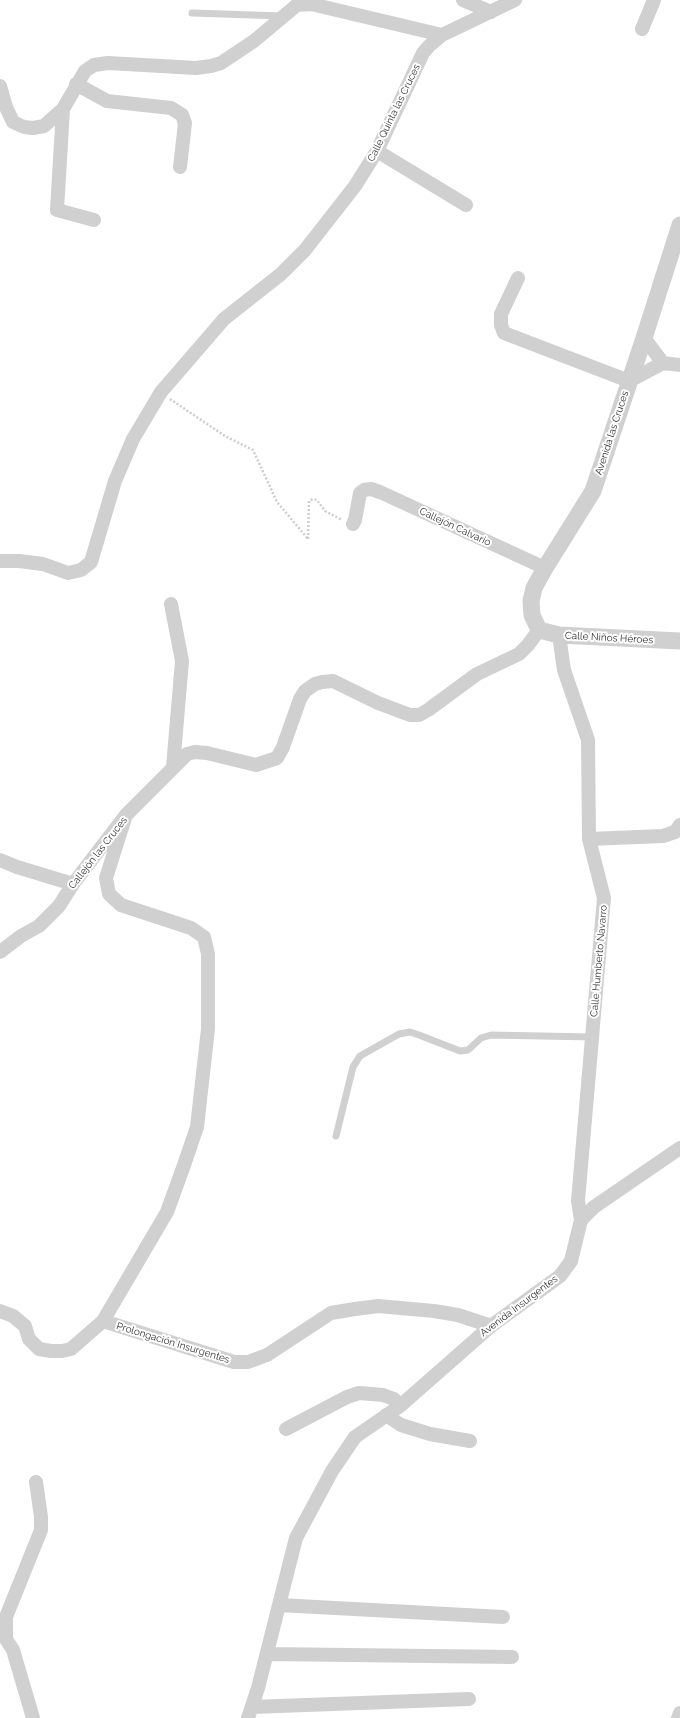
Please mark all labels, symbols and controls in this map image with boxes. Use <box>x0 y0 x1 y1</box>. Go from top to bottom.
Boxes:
street label: Calle Quinta las Cruces <box>365 62 423 164</box>
street label: Avenida las Cruces <box>593 389 631 477</box>
street label: Callejón Calvario <box>417 505 493 549</box>
street label: Calle Niños Héroes <box>565 630 653 646</box>
street label: Callejón las Cruces <box>66 815 130 891</box>
street label: Calle Humberto Navarro <box>588 904 610 1018</box>
street label: Avenida Insurgentes <box>478 1273 560 1339</box>
street label: Prolongación Insurgentes <box>115 1320 231 1366</box>

